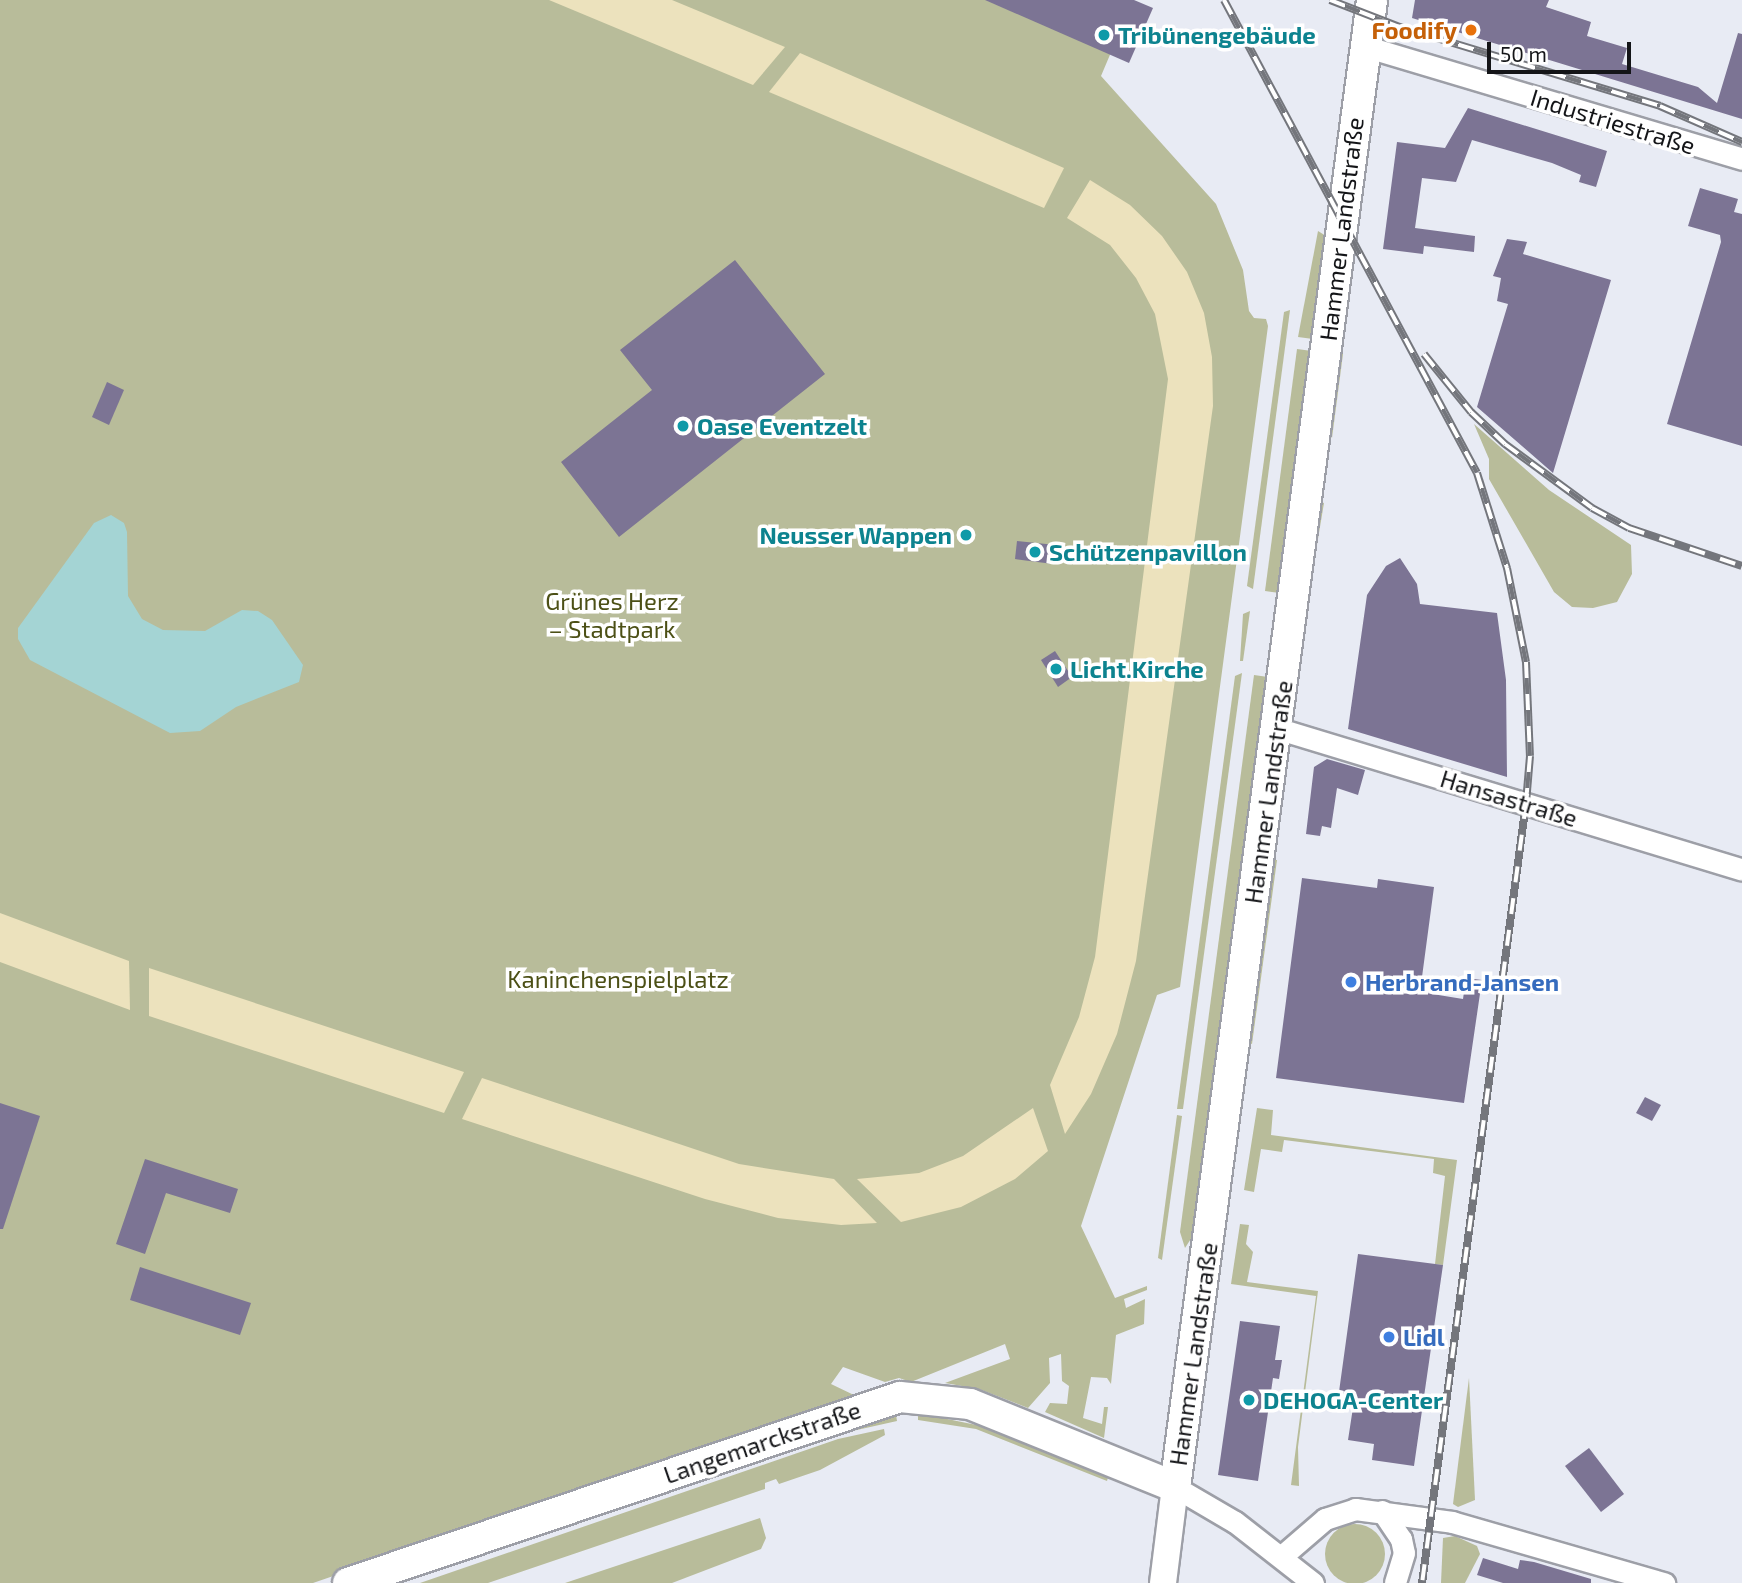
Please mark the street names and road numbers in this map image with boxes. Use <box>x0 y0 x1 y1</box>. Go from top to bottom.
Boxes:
street label: Industriestraße <box>1527 82 1699 160</box>
street label: Hammer Landstraße <box>1313 115 1369 343</box>
street label: Hammer Landstraße <box>1238 678 1298 906</box>
street label: Hansastraße <box>1437 764 1581 832</box>
street label: Hammer Landstraße <box>1163 1240 1223 1468</box>
street label: Langemarckstraße <box>660 1395 864 1489</box>

